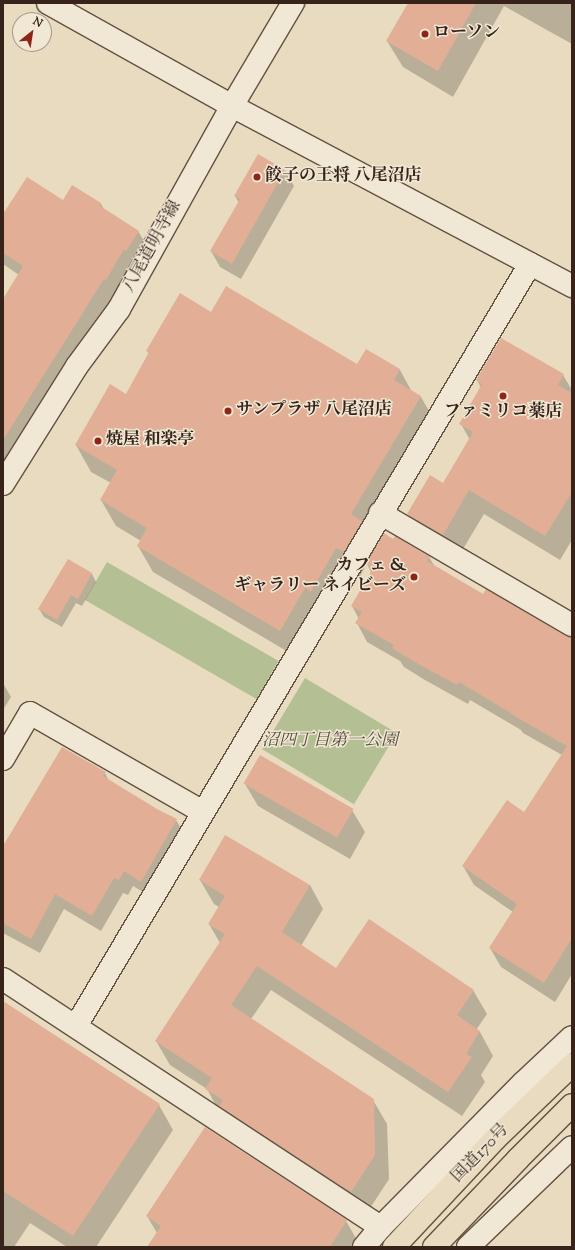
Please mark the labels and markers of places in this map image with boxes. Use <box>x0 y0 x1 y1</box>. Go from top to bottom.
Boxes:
place label: ローソン <box>433 24 501 44</box>
marker: ローソン <box>420 29 430 39</box>
place label: 餃子の王将 八尾沼店 <box>265 167 422 187</box>
marker: 餃子の王将 八尾沼店 <box>252 172 262 182</box>
marker: ファミリコ薬店 <box>498 391 508 401</box>
place label: サンプラザ 八尾沼店 <box>236 401 393 421</box>
place label: ファミリコ薬店 <box>444 403 562 423</box>
marker: サンプラザ 八尾沼店 <box>223 406 233 416</box>
place label: 焼屋 和楽亭 <box>106 431 195 451</box>
marker: 焼屋 和楽亭 <box>93 436 103 446</box>
place label: カフェ & ギャラリー ネイビーズ <box>233 557 406 597</box>
marker: カフェ & ギャラリー ネイビーズ <box>409 572 419 582</box>

